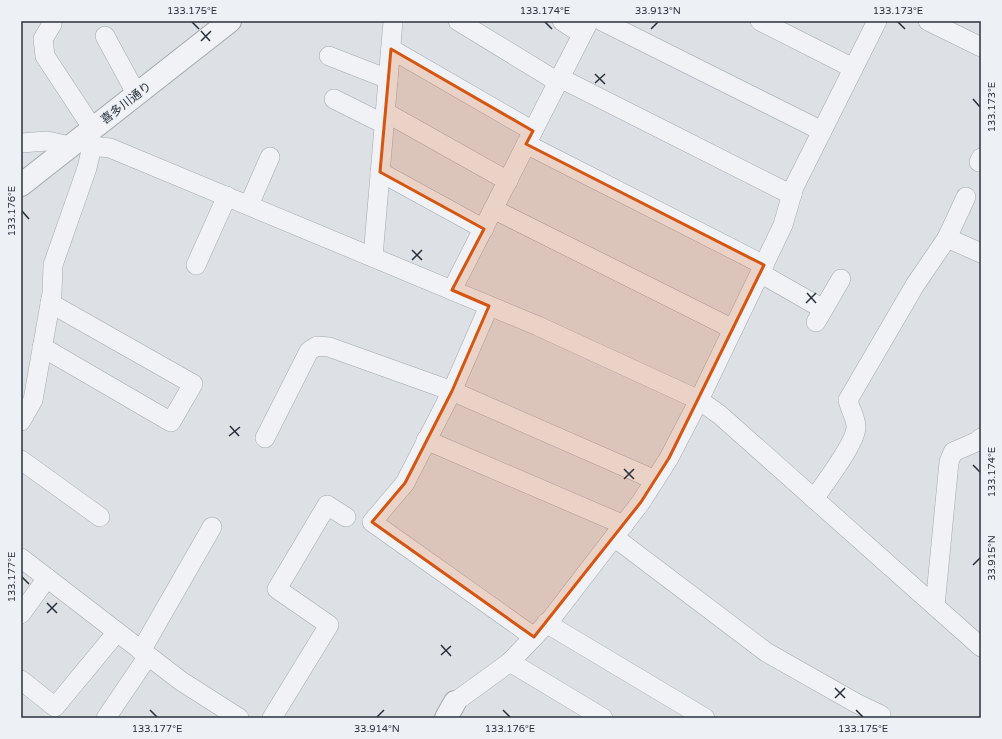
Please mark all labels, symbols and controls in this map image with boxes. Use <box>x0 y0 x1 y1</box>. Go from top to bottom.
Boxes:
text: 133.175°E <box>167 5 217 17</box>
text: 133.174°E <box>520 5 570 17</box>
text: 33.913°N <box>635 5 681 17</box>
text: 133.173°E <box>873 5 923 17</box>
street label: 喜多川通り <box>98 79 154 127</box>
text: 133.173°E <box>986 82 998 132</box>
text: 133.176°E <box>6 186 18 236</box>
text: 133.174°E <box>986 447 998 497</box>
text: 33.915°N <box>986 535 998 581</box>
text: 133.177°E <box>6 552 18 602</box>
text: 133.177°E <box>132 723 182 735</box>
text: 33.914°N <box>354 723 400 735</box>
text: 133.176°E <box>485 723 535 735</box>
text: 133.175°E <box>838 723 888 735</box>

